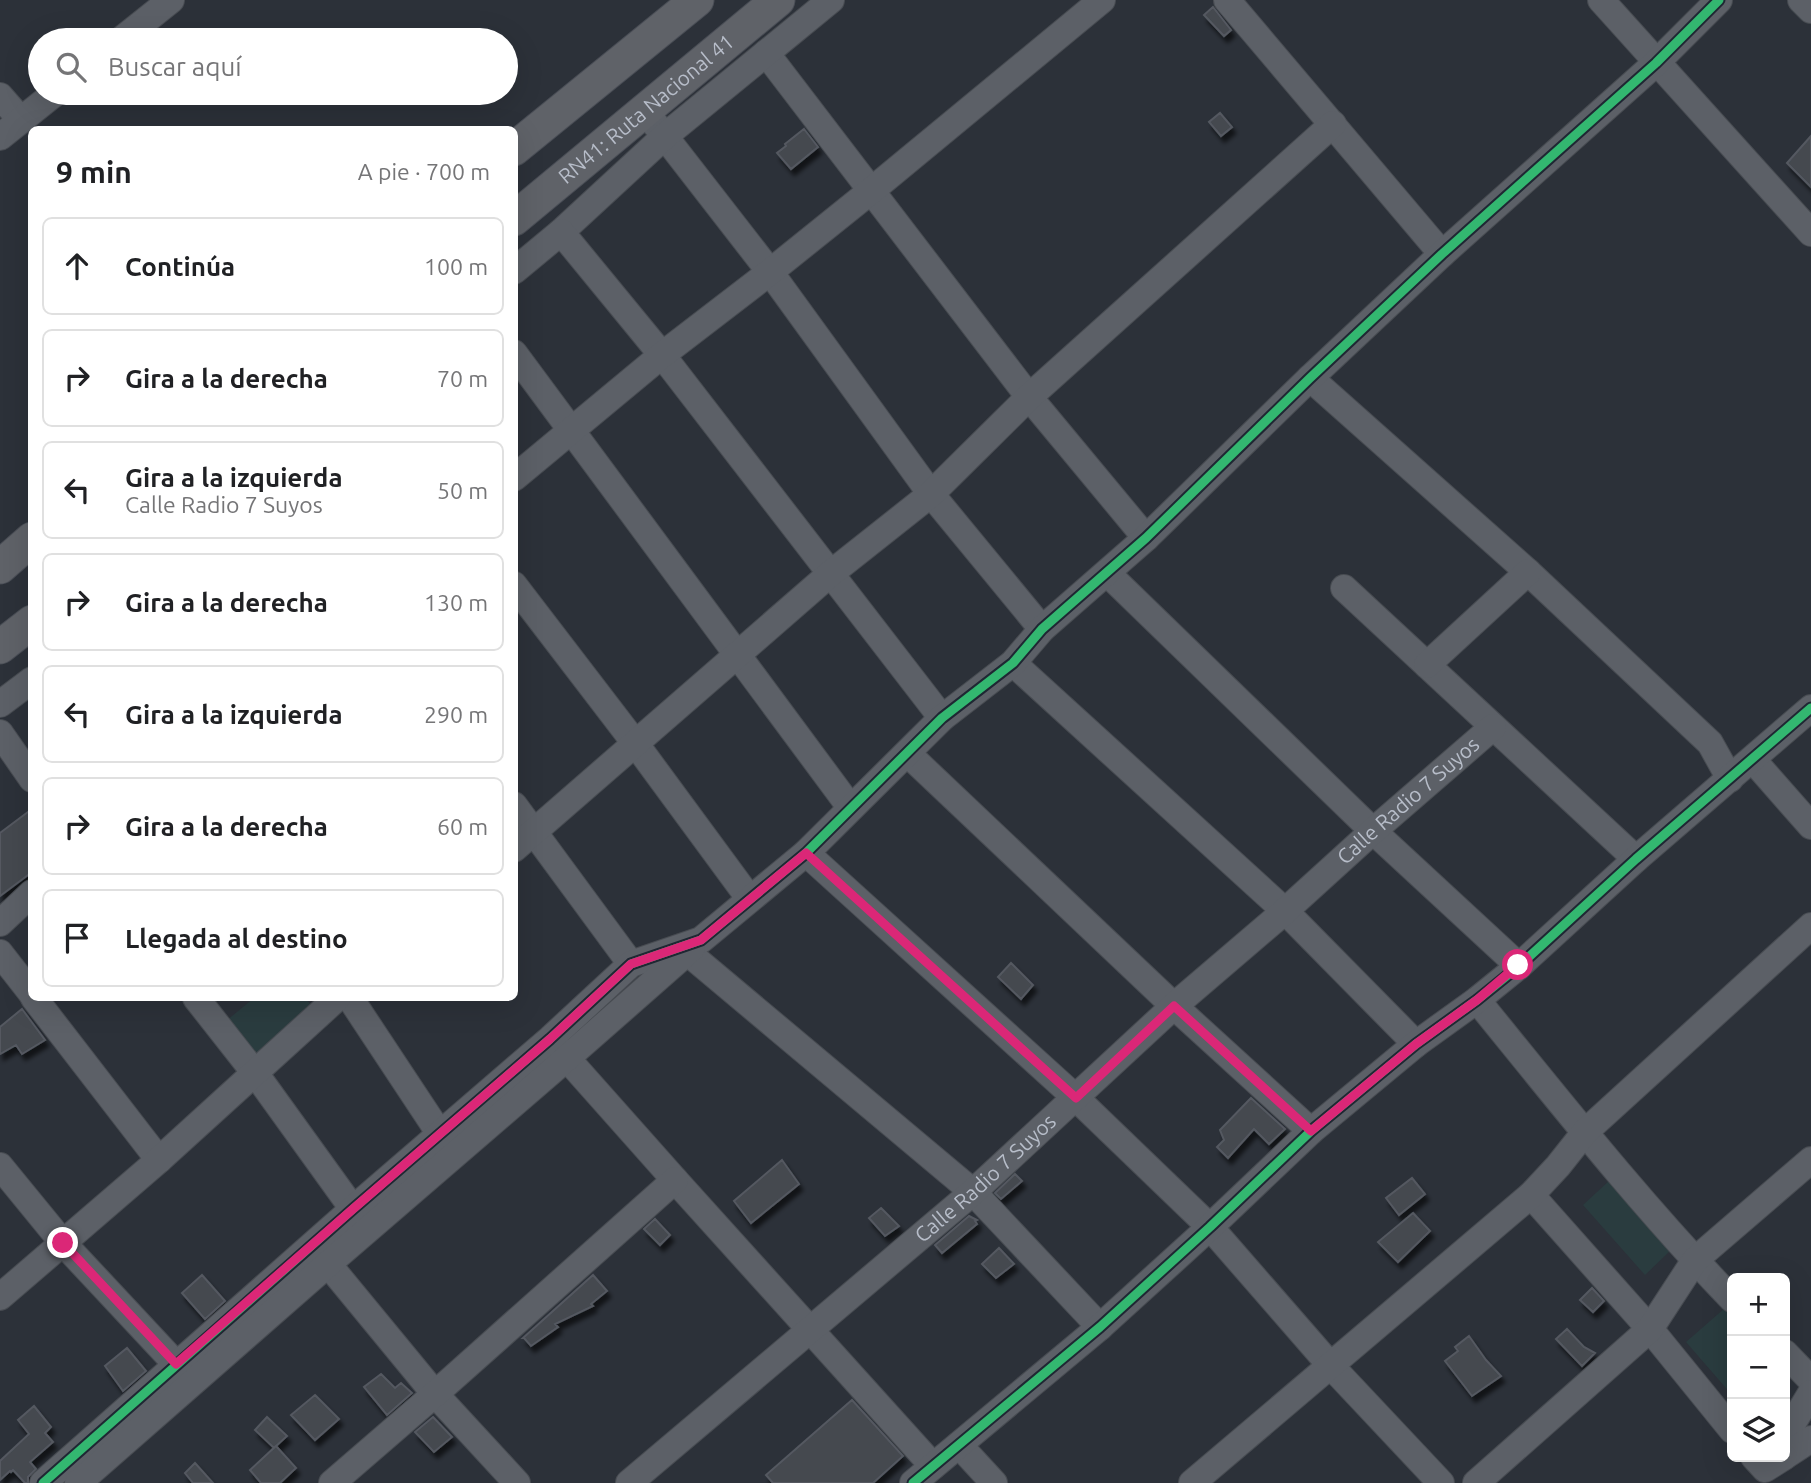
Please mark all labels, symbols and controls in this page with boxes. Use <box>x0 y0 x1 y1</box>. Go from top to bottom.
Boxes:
search box <box>28 28 518 105</box>
street label: RN41: Ruta Nacional 41 <box>553 29 738 188</box>
icon: search <box>52 48 90 86</box>
text: Buscar aquí <box>108 52 242 81</box>
text: 9 min <box>56 155 132 189</box>
text: A pie · 700 m <box>358 159 490 184</box>
icon: ahead <box>58 247 96 285</box>
text: Continúa <box>125 252 235 281</box>
text: 100 m <box>424 254 488 279</box>
icon: right <box>58 359 96 397</box>
text: Gira a la derecha <box>125 364 328 393</box>
text: 70 m <box>437 366 488 391</box>
text: Gira a la izquierda <box>125 463 343 492</box>
icon: left <box>58 471 96 509</box>
text: 50 m <box>437 478 488 503</box>
text: Calle Radio 7 Suyos <box>125 492 323 517</box>
icon: right <box>58 583 96 621</box>
text: Gira a la derecha <box>125 588 328 617</box>
text: 130 m <box>424 590 488 615</box>
icon: left <box>58 695 96 733</box>
text: Gira a la izquierda <box>125 700 343 729</box>
text: 290 m <box>424 702 488 727</box>
street label: Calle Radio 7 Suyos <box>1332 732 1484 869</box>
icon: right <box>58 807 96 845</box>
text: Gira a la derecha <box>125 812 328 841</box>
text: 60 m <box>437 814 488 839</box>
icon: arrive <box>58 919 96 957</box>
text: Llegada al destino <box>125 924 348 953</box>
route start <box>1502 949 1533 980</box>
street label: Calle Radio 7 Suyos <box>910 1109 1060 1247</box>
route end <box>47 1227 78 1258</box>
map controls <box>1727 1273 1790 1462</box>
button: + <box>1727 1273 1790 1336</box>
button: − <box>1727 1336 1790 1399</box>
button: layers <box>1727 1399 1790 1462</box>

